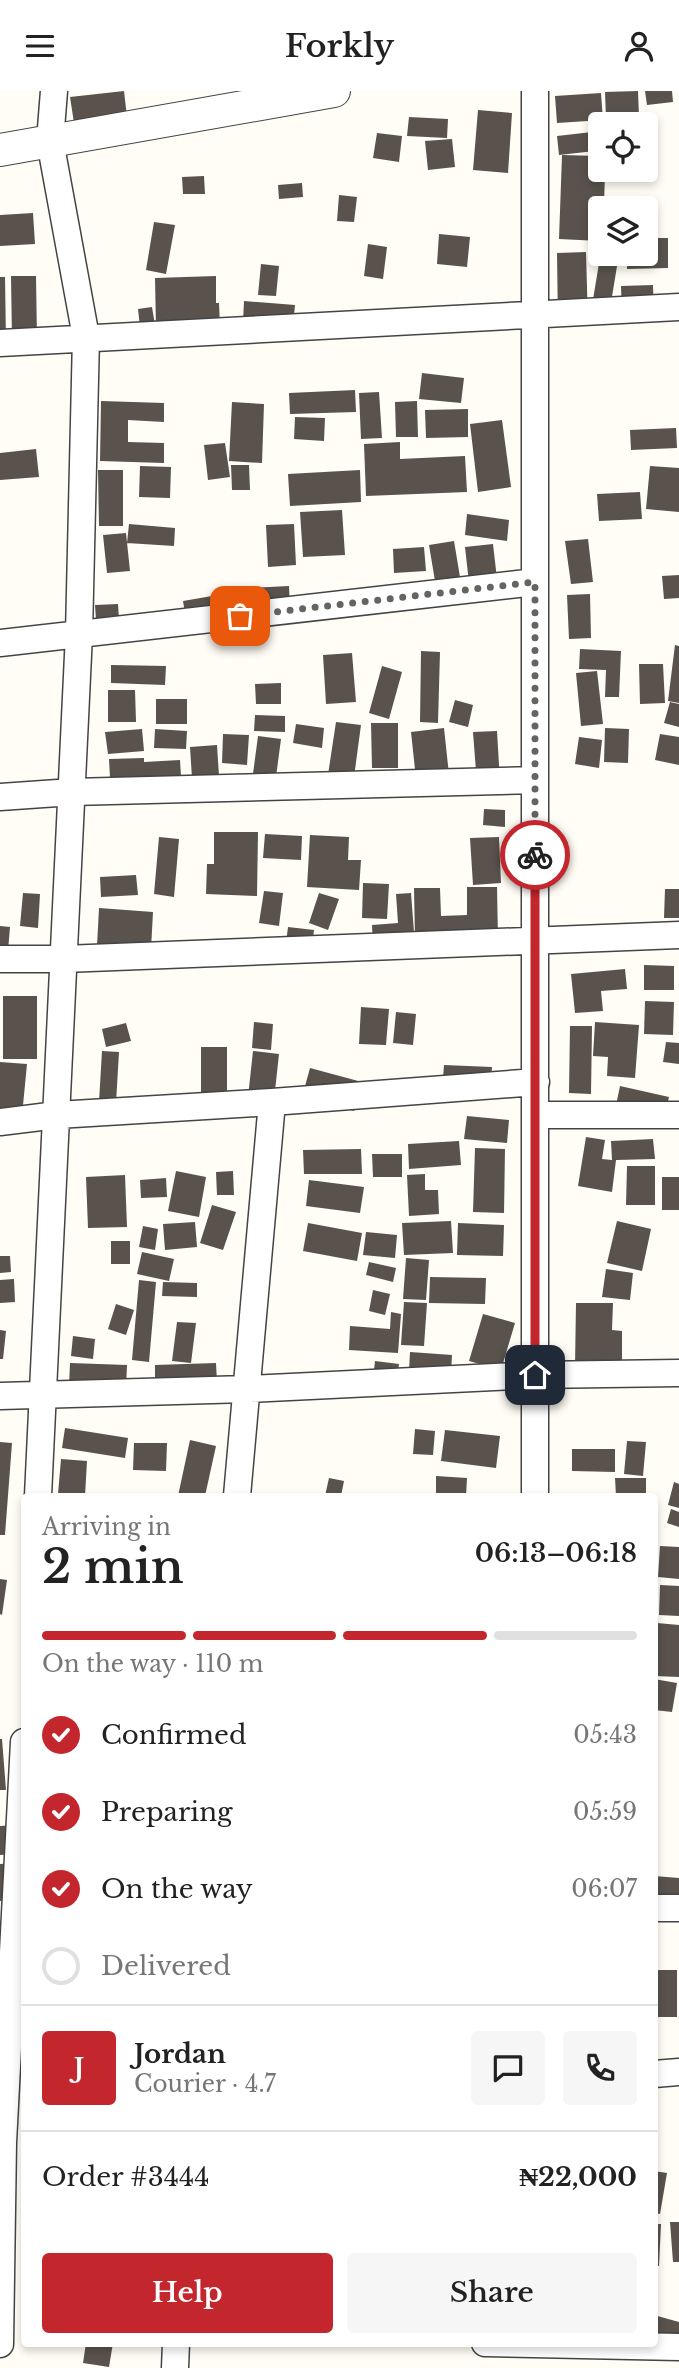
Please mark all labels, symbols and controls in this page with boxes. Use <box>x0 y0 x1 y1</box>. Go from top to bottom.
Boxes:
text: Forkly <box>285 26 394 66</box>
icon: menu <box>21 27 59 65</box>
icon: person <box>620 27 658 65</box>
map controls <box>588 112 658 266</box>
button: locate <box>588 112 658 182</box>
button: layers <box>588 196 658 266</box>
pin <box>210 586 270 646</box>
icon: bag <box>221 597 259 635</box>
courier <box>500 820 570 890</box>
icon: bike <box>516 836 554 874</box>
pin <box>505 1345 565 1405</box>
icon: home <box>516 1356 554 1394</box>
text: Arriving in <box>42 1513 171 1541</box>
text: 06:13–06:18 <box>475 1537 637 1569</box>
text: 2 min <box>42 1538 184 1595</box>
text: On the way · 110 m <box>42 1650 263 1678</box>
icon: check <box>42 1716 80 1754</box>
text: Confirmed <box>101 1719 246 1751</box>
text: 05:43 <box>573 1721 637 1749</box>
icon: check <box>42 1793 80 1831</box>
text: Preparing <box>101 1796 233 1828</box>
text: 05:59 <box>573 1798 637 1826</box>
icon: check <box>42 1870 80 1908</box>
text: On the way <box>101 1873 253 1905</box>
text: 06:07 <box>571 1875 637 1903</box>
text: Delivered <box>101 1950 231 1982</box>
button: chat <box>471 2031 545 2105</box>
button: phone <box>563 2031 637 2105</box>
text: Jordan <box>134 2038 226 2070</box>
text: J <box>74 2052 84 2084</box>
text: Courier · 4.7 <box>134 2070 276 2098</box>
text: Order #3444 <box>42 2161 209 2193</box>
text: ₦22,000 <box>519 2161 637 2193</box>
button: Help <box>42 2253 333 2333</box>
button: Share <box>347 2253 637 2333</box>

